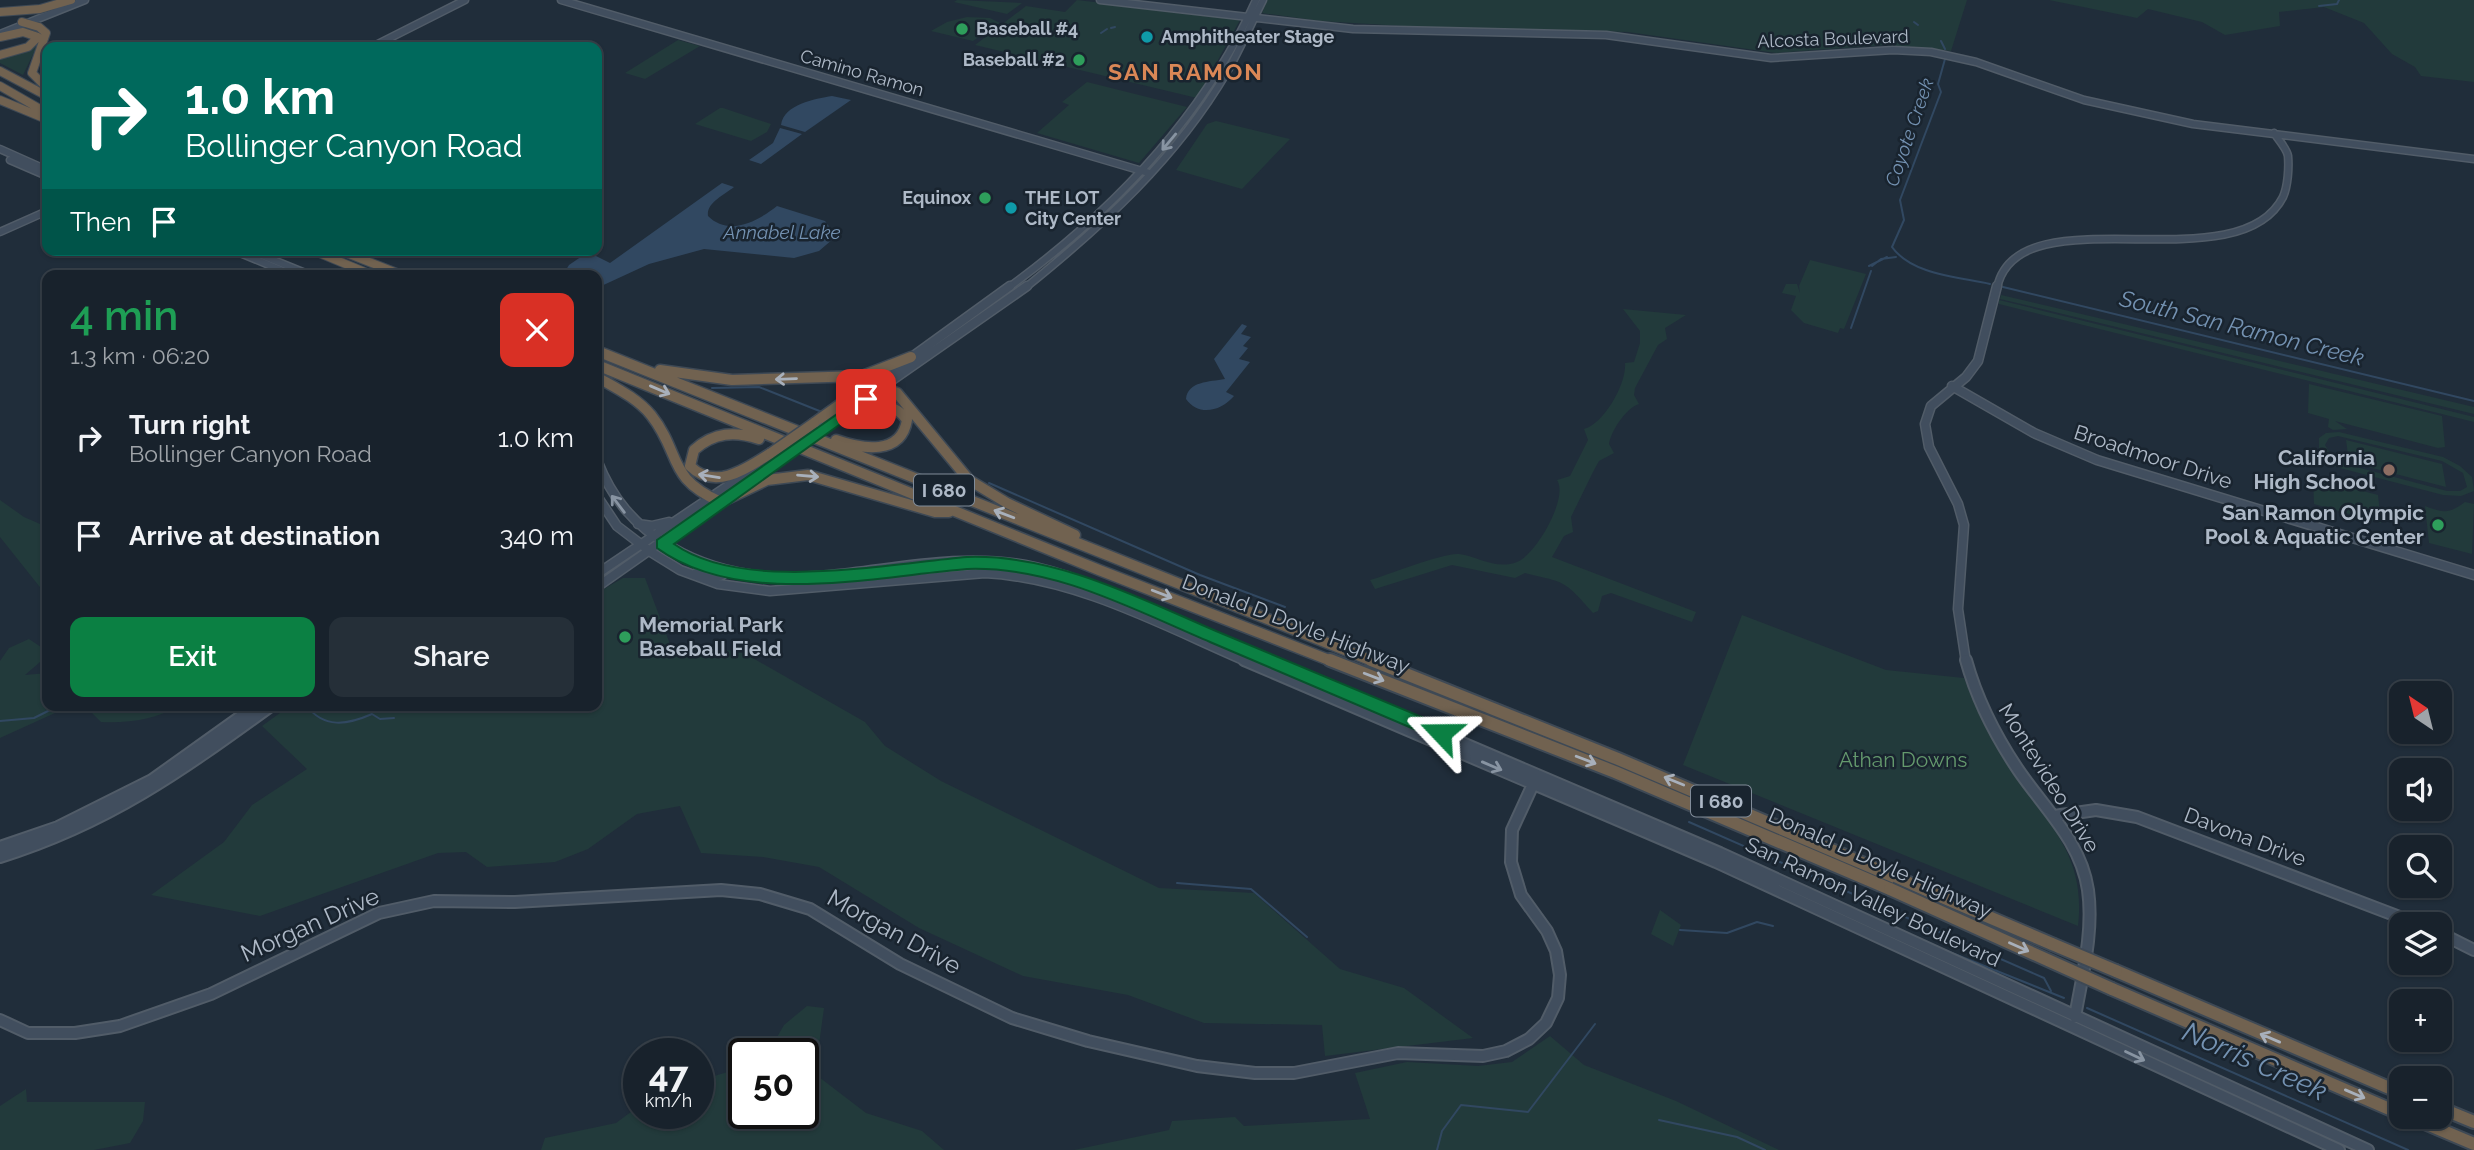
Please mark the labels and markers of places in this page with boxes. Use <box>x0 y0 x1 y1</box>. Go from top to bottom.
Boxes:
place label: Baseball #4 <box>976 18 1078 39</box>
marker: Baseball #4 <box>954 21 970 37</box>
place label: Amphitheater Stage <box>1161 26 1334 47</box>
marker: Amphitheater Stage <box>1139 29 1155 45</box>
place label: Baseball #2 <box>963 49 1065 70</box>
marker: Baseball #2 <box>1071 52 1087 68</box>
place label: Equinox <box>902 187 971 208</box>
place label: THE LOT City Center <box>1025 187 1121 229</box>
marker: Equinox <box>977 190 993 206</box>
marker: THE LOT City Center <box>1003 200 1019 216</box>
pin <box>836 369 896 429</box>
place label: California High School <box>2253 445 2375 494</box>
marker: California High School <box>2381 462 2397 478</box>
place label: San Ramon Olympic Pool & Aquatic Center <box>2205 500 2424 549</box>
marker: San Ramon Olympic Pool & Aquatic Center <box>2430 517 2446 533</box>
place label: Memorial Park Baseball Field <box>639 612 784 661</box>
marker: Memorial Park Baseball Field <box>617 629 633 645</box>

